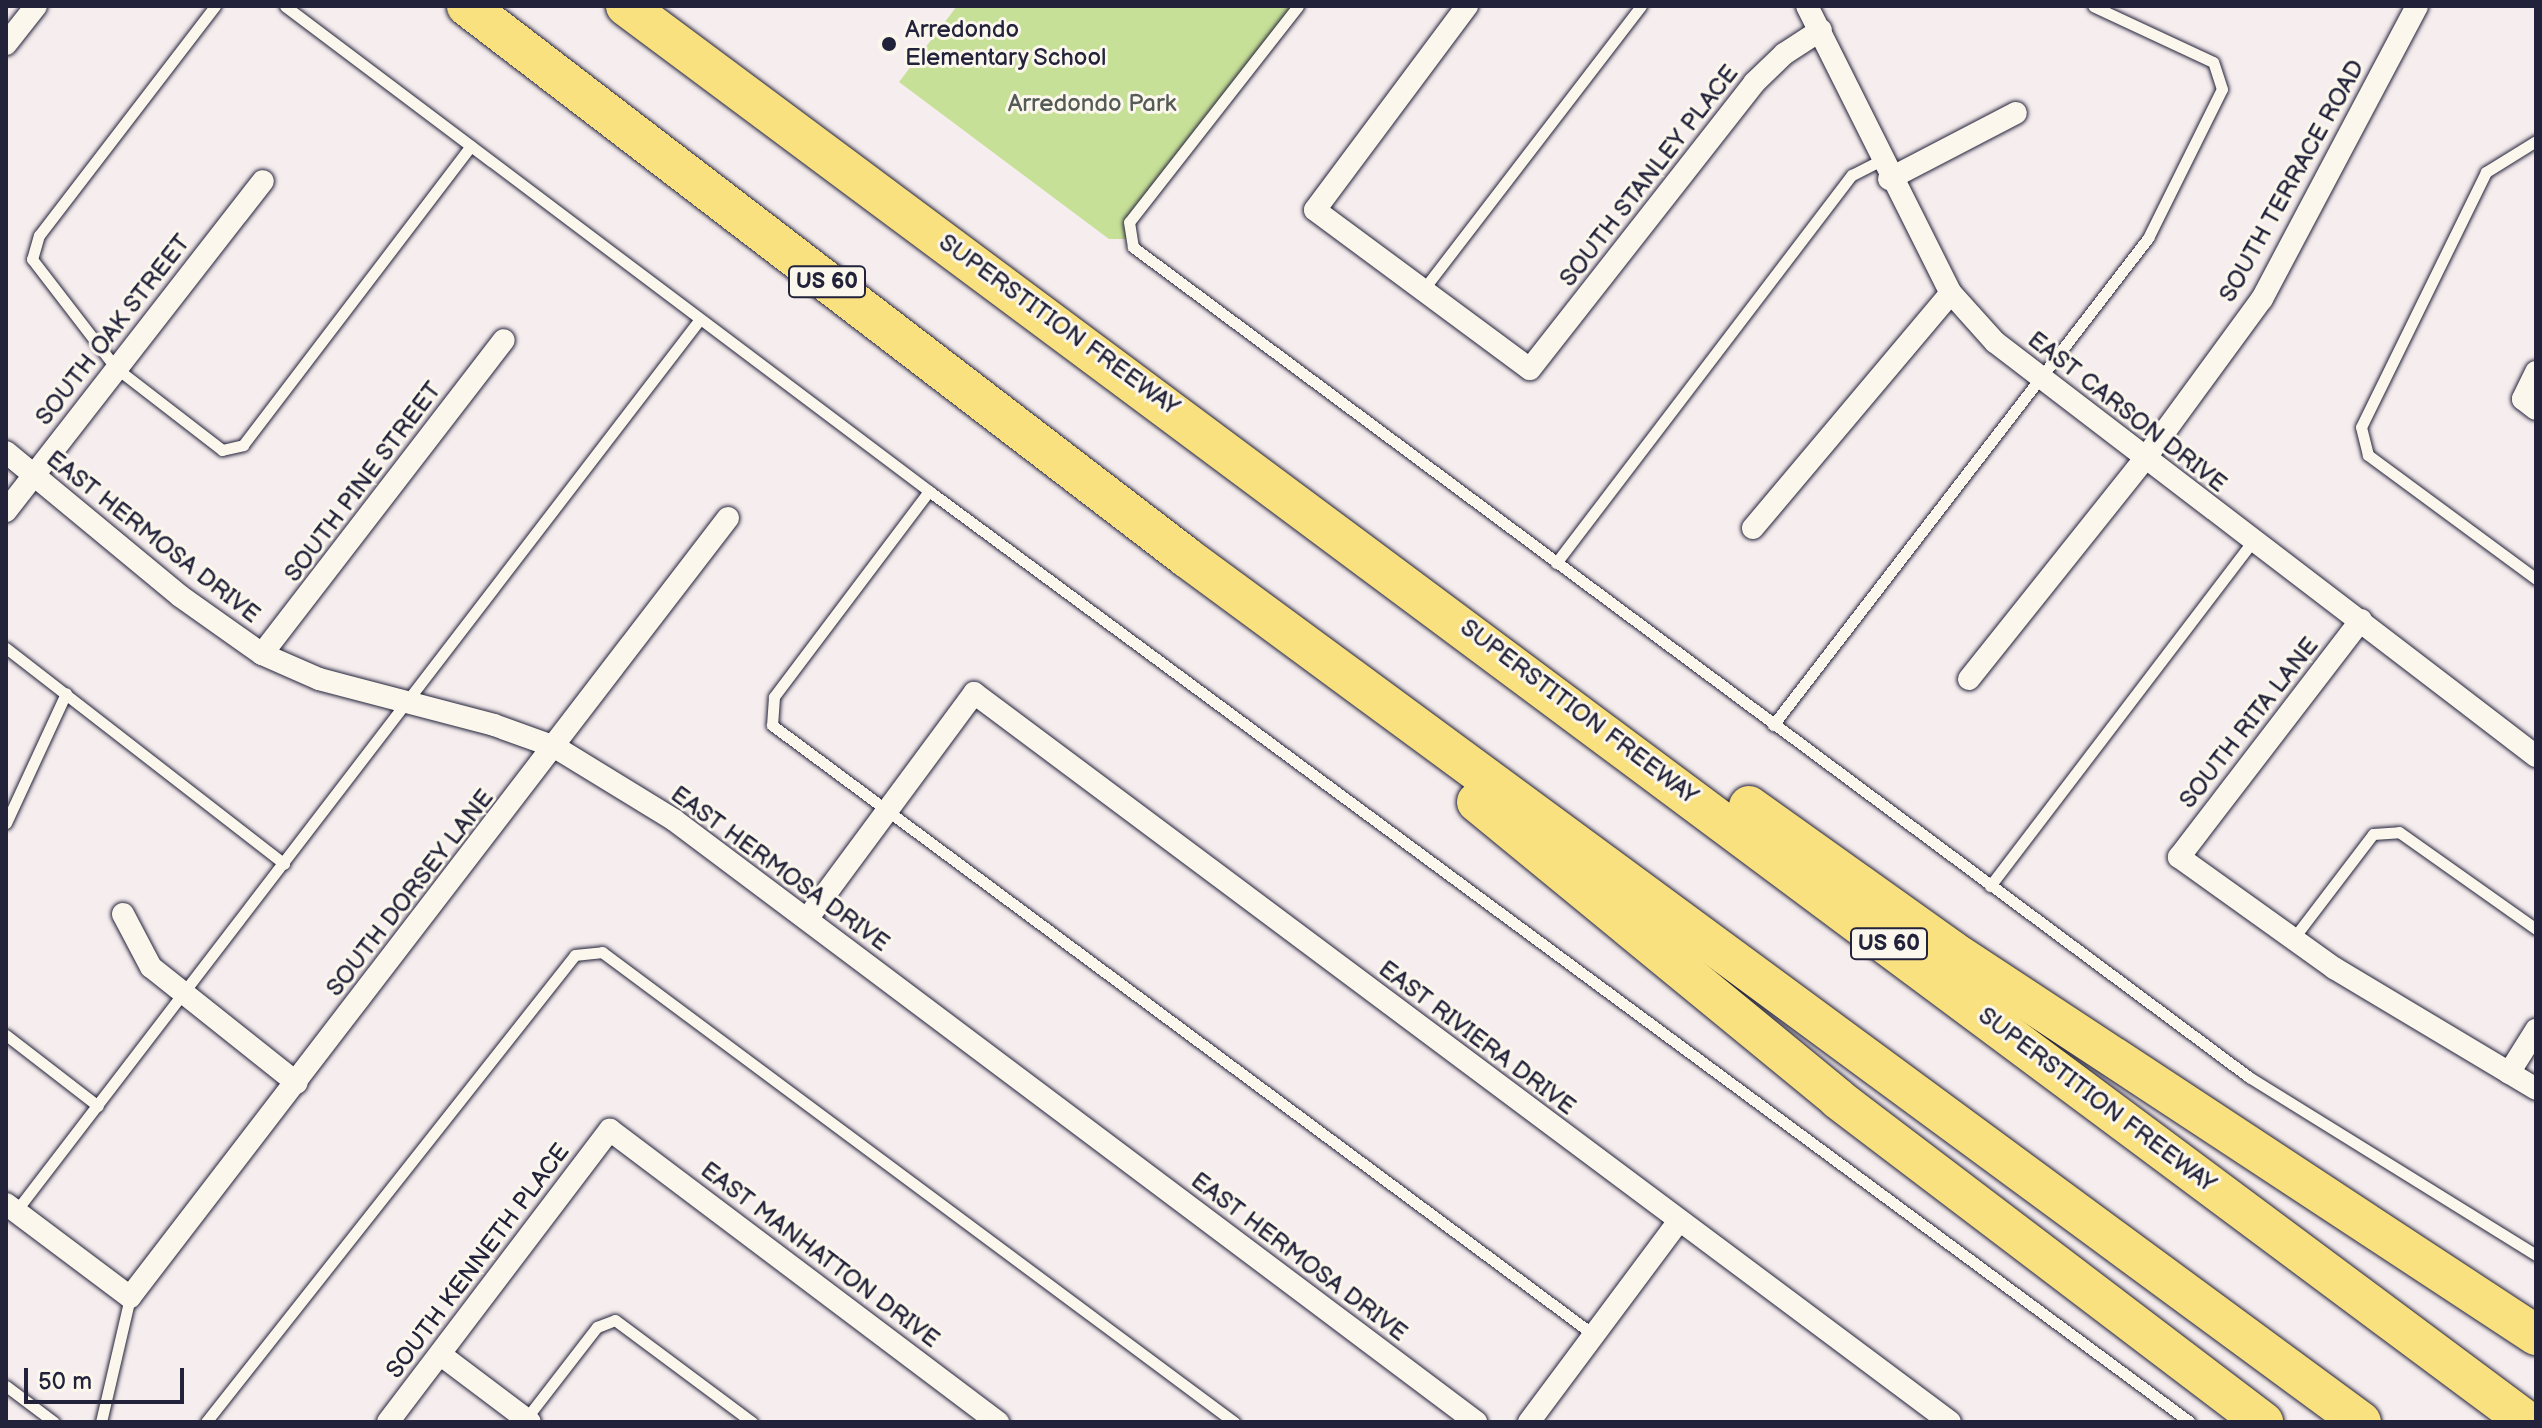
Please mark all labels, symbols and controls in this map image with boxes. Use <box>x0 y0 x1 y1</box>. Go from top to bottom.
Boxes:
place label: Arredondo Elementary School <box>905 16 1108 72</box>
marker: Arredondo Elementary School <box>880 35 898 53</box>
street label: SOUTH TERRACE ROAD <box>2213 54 2371 308</box>
street label: SOUTH STANLEY PLACE <box>1553 59 1745 293</box>
park label: Arredondo Park <box>1008 90 1176 118</box>
street label: SUPERSTITION FREEWAY <box>933 228 1185 422</box>
street label: SOUTH OAK STREET <box>29 229 197 431</box>
road number: US 60 <box>787 264 867 300</box>
street label: EAST CARSON DRIVE <box>2022 325 2232 499</box>
street label: SOUTH PINE STREET <box>278 376 448 588</box>
street label: EAST HERMOSA DRIVE <box>40 445 266 629</box>
street label: SUPERSTITION FREEWAY <box>1454 613 1704 811</box>
street label: SOUTH RITA LANE <box>2173 632 2325 814</box>
street label: EAST HERMOSA DRIVE <box>665 780 895 958</box>
street label: SOUTH DORSEY LANE <box>320 784 500 1002</box>
road number: US 60 <box>1849 926 1929 962</box>
street label: EAST RIVIERA DRIVE <box>1373 955 1581 1121</box>
street label: SUPERSTITION FREEWAY <box>1972 1001 2222 1199</box>
street label: SOUTH KENNETH PLACE <box>380 1138 576 1384</box>
street label: EAST MANHATTON DRIVE <box>695 1156 945 1354</box>
street label: EAST HERMOSA DRIVE <box>1185 1166 1413 1348</box>
scale bar <box>28 1352 188 1402</box>
text: 50 m <box>38 1367 92 1396</box>

